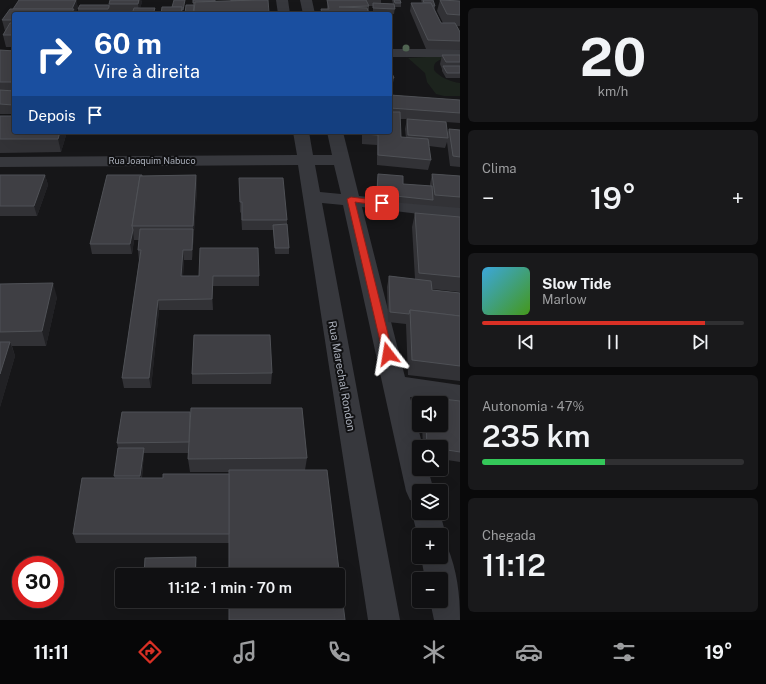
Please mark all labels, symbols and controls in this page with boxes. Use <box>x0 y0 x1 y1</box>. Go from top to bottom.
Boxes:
text: 60 m <box>94 27 162 60</box>
text: 20 <box>580 27 646 88</box>
icon: right <box>28 28 80 80</box>
text: Vire à direita <box>94 61 200 82</box>
text: km/h <box>598 84 628 99</box>
icon: arrive <box>84 104 106 126</box>
text: Depois <box>28 107 76 124</box>
street label: Rua Joaquim Nabuco <box>108 155 196 166</box>
text: Clima <box>482 161 517 176</box>
text: 19° <box>590 180 636 216</box>
text: − <box>482 185 494 211</box>
text: + <box>732 185 744 211</box>
pin <box>365 186 399 220</box>
icon: arrive <box>371 192 393 214</box>
text: Slow Tide <box>542 275 611 292</box>
text: Marlow <box>542 292 587 307</box>
street label: Rua Marechal Rondon <box>326 320 358 432</box>
icon: previous <box>515 331 537 353</box>
icon: pause <box>602 331 624 353</box>
icon: next <box>689 331 711 353</box>
position arrow <box>367 333 409 375</box>
map controls <box>412 396 448 608</box>
button: sound <box>412 396 448 432</box>
text: Autonomia · 47% <box>482 399 584 414</box>
text: 235 km <box>482 418 590 454</box>
button: search <box>412 440 448 476</box>
button: layers <box>412 484 448 520</box>
button: + <box>412 528 448 564</box>
text: Chegada <box>482 528 536 543</box>
text: 11:12 <box>482 547 546 583</box>
speed limit sign: 30 <box>12 556 64 608</box>
button: − <box>412 572 448 608</box>
text: 11:12 · 1 min · 70 m <box>168 579 292 596</box>
icon: directions <box>136 638 164 666</box>
icon: music <box>231 638 259 666</box>
icon: phone <box>325 638 353 666</box>
icon: climate <box>420 638 448 666</box>
icon: car <box>515 638 543 666</box>
icon: filters <box>610 638 638 666</box>
text: 11:11 <box>33 642 69 663</box>
text: 19° <box>704 642 733 663</box>

